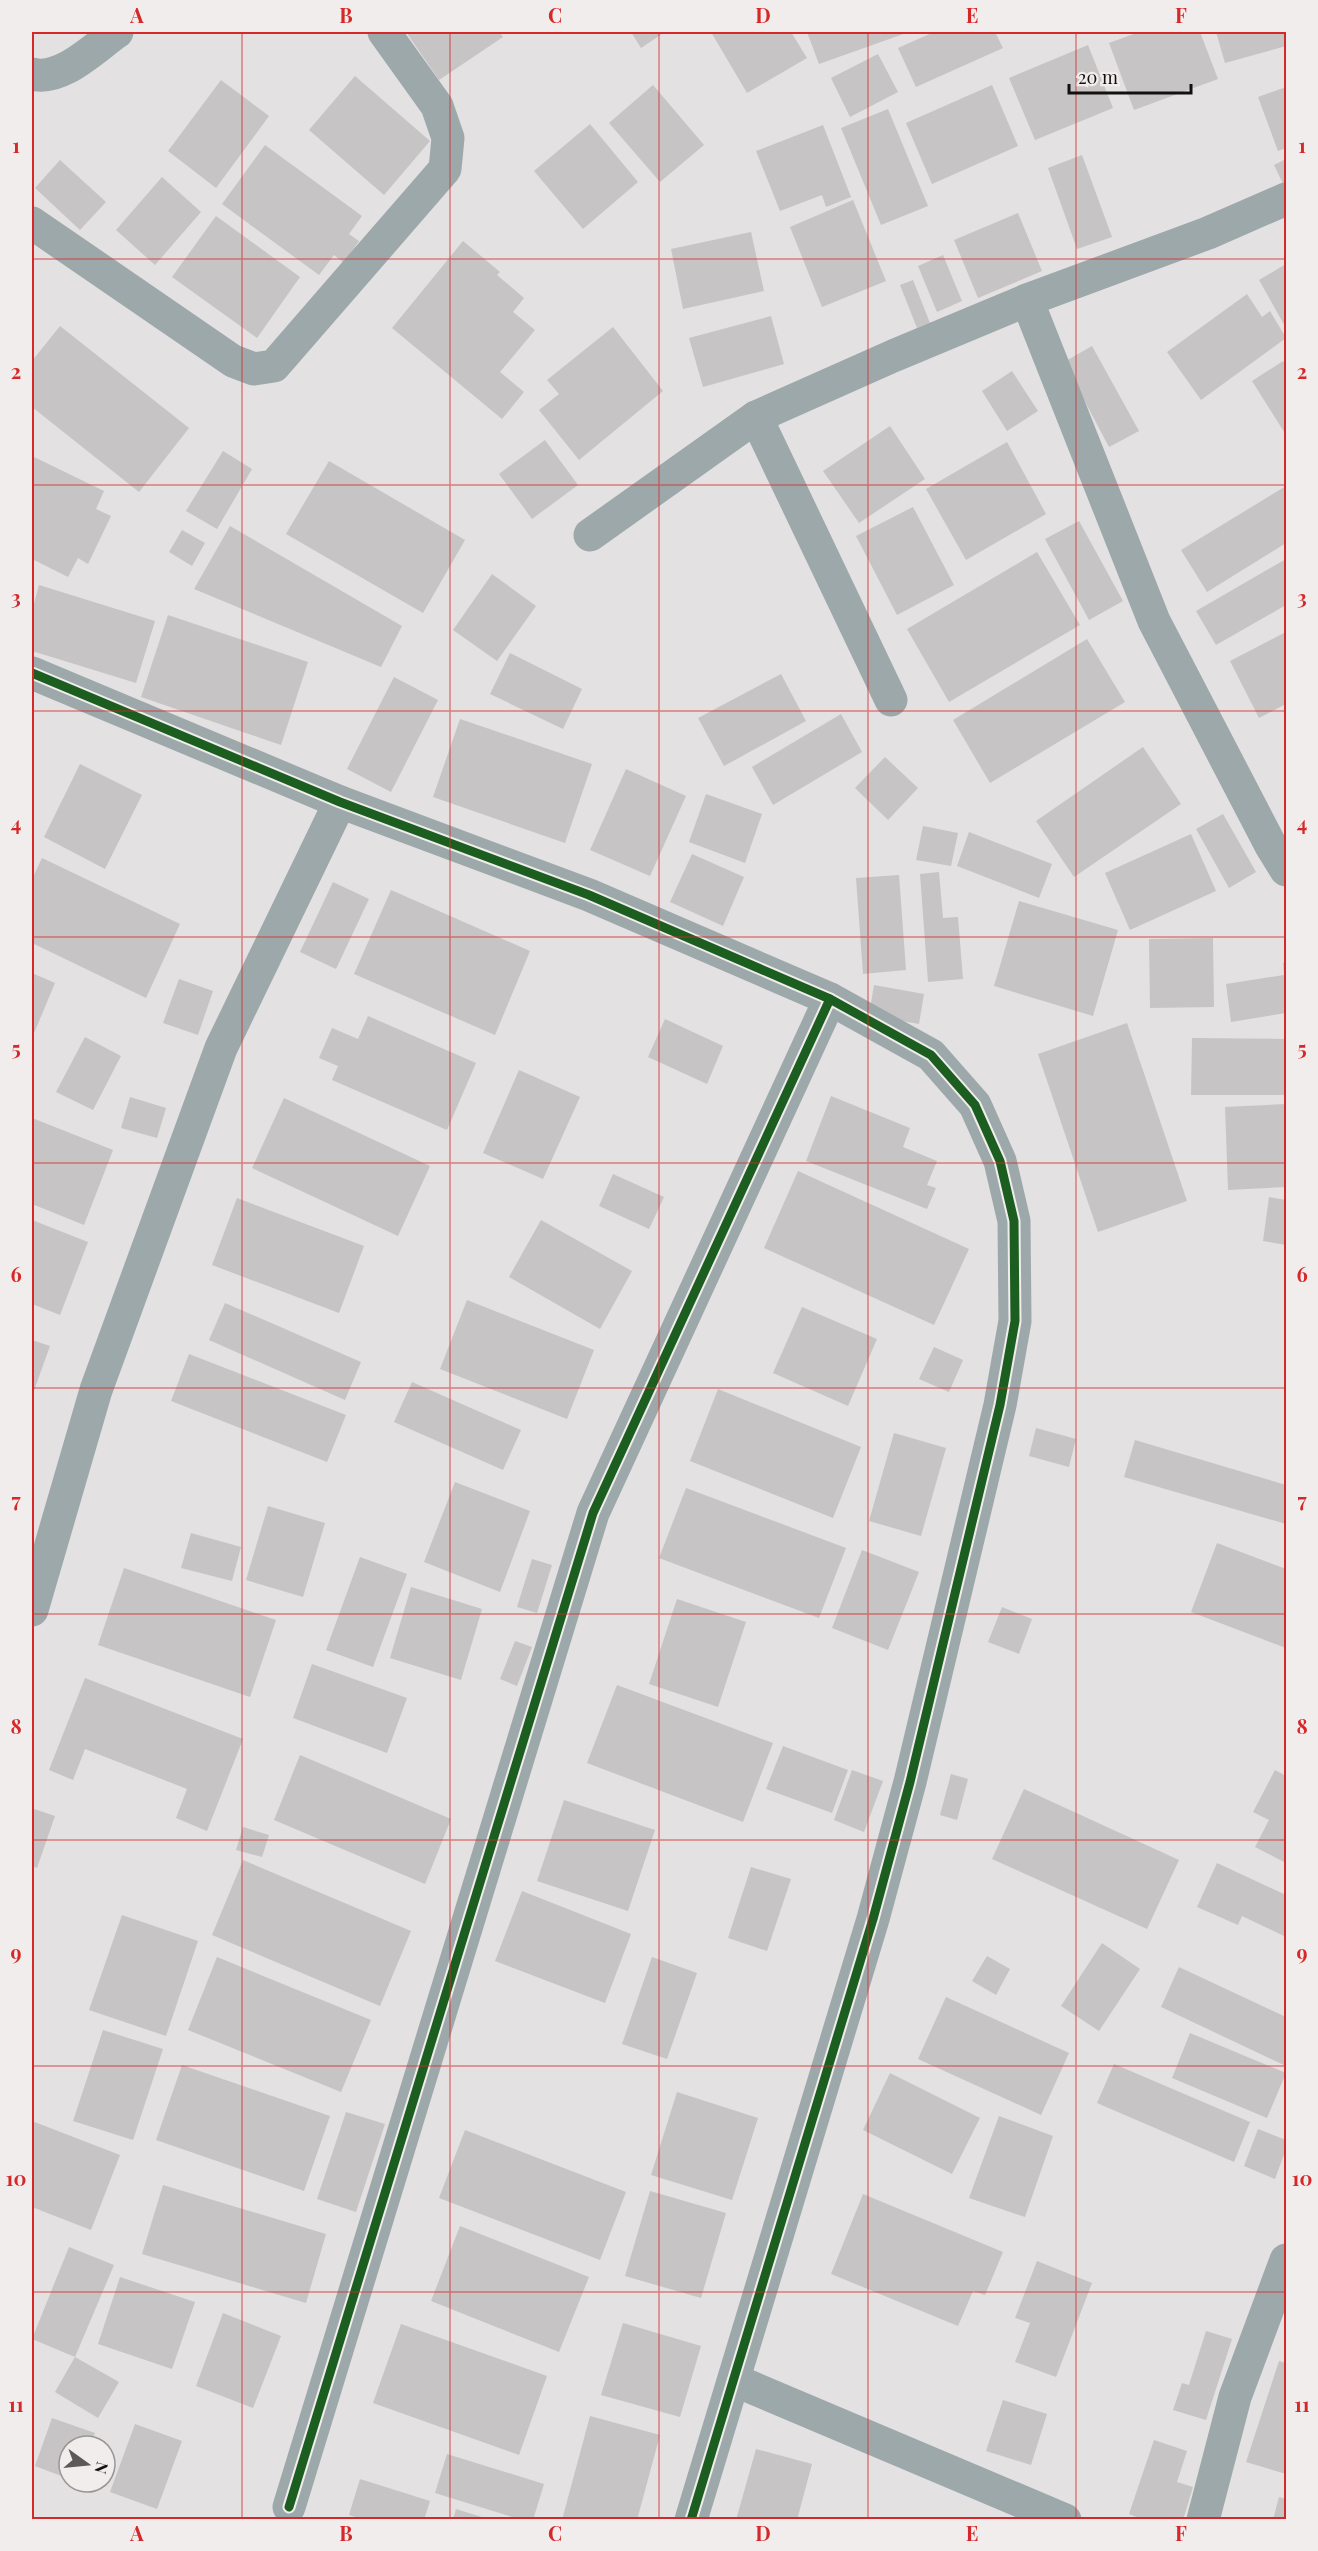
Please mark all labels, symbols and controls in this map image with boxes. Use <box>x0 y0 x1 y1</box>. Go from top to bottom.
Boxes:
text: A <box>129 1 144 28</box>
text: B <box>339 1 353 28</box>
text: C <box>548 1 562 28</box>
text: D <box>755 1 771 28</box>
text: E <box>966 1 978 28</box>
text: F <box>1175 1 1187 28</box>
scale bar <box>1069 57 1190 95</box>
text: 20 m <box>1078 65 1118 89</box>
text: 1 <box>12 131 20 158</box>
text: 1 <box>1298 131 1306 158</box>
text: 2 <box>11 357 21 384</box>
text: 2 <box>1297 357 1307 384</box>
text: 3 <box>11 583 21 610</box>
text: 3 <box>1297 583 1307 610</box>
text: 4 <box>11 809 21 836</box>
text: 4 <box>1297 809 1307 836</box>
text: 5 <box>11 1034 21 1061</box>
text: 5 <box>1297 1034 1307 1061</box>
text: 6 <box>10 1260 22 1287</box>
text: 6 <box>1296 1260 1308 1287</box>
text: 7 <box>11 1486 21 1513</box>
text: 7 <box>1297 1486 1307 1513</box>
text: 8 <box>10 1712 22 1739</box>
text: 8 <box>1296 1712 1308 1739</box>
text: 9 <box>10 1938 22 1965</box>
text: 9 <box>1296 1938 1308 1965</box>
text: 10 <box>6 2164 26 2191</box>
text: 10 <box>1292 2164 1312 2191</box>
text: 11 <box>8 2390 24 2417</box>
text: 11 <box>1294 2390 1310 2417</box>
north arrow <box>57 2434 117 2494</box>
text: N <box>90 2460 114 2477</box>
text: A <box>129 2519 144 2546</box>
text: B <box>339 2519 353 2546</box>
text: C <box>548 2519 562 2546</box>
text: D <box>755 2519 771 2546</box>
text: E <box>966 2519 978 2546</box>
text: F <box>1175 2519 1187 2546</box>

